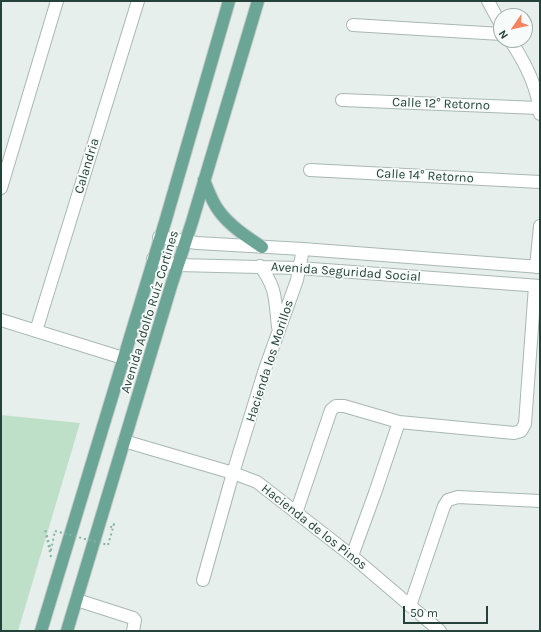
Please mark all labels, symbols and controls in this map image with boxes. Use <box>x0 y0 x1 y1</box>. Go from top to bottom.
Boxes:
north arrow <box>493 8 533 48</box>
text: N <box>496 28 511 41</box>
street label: Calle 12° Retorno <box>392 94 490 114</box>
street label: Calandria <box>71 136 103 196</box>
street label: Calle 14° Retorno <box>376 166 474 186</box>
street label: Avenida Adolfo Ruíz Cortines <box>118 229 182 395</box>
street label: Avenida Seguridad Social <box>270 259 422 285</box>
street label: Hacienda los Morillos <box>243 298 297 424</box>
street label: Hacienda de los Pinos <box>258 481 370 573</box>
scale bar <box>405 598 490 624</box>
text: 50 m <box>410 606 438 620</box>

